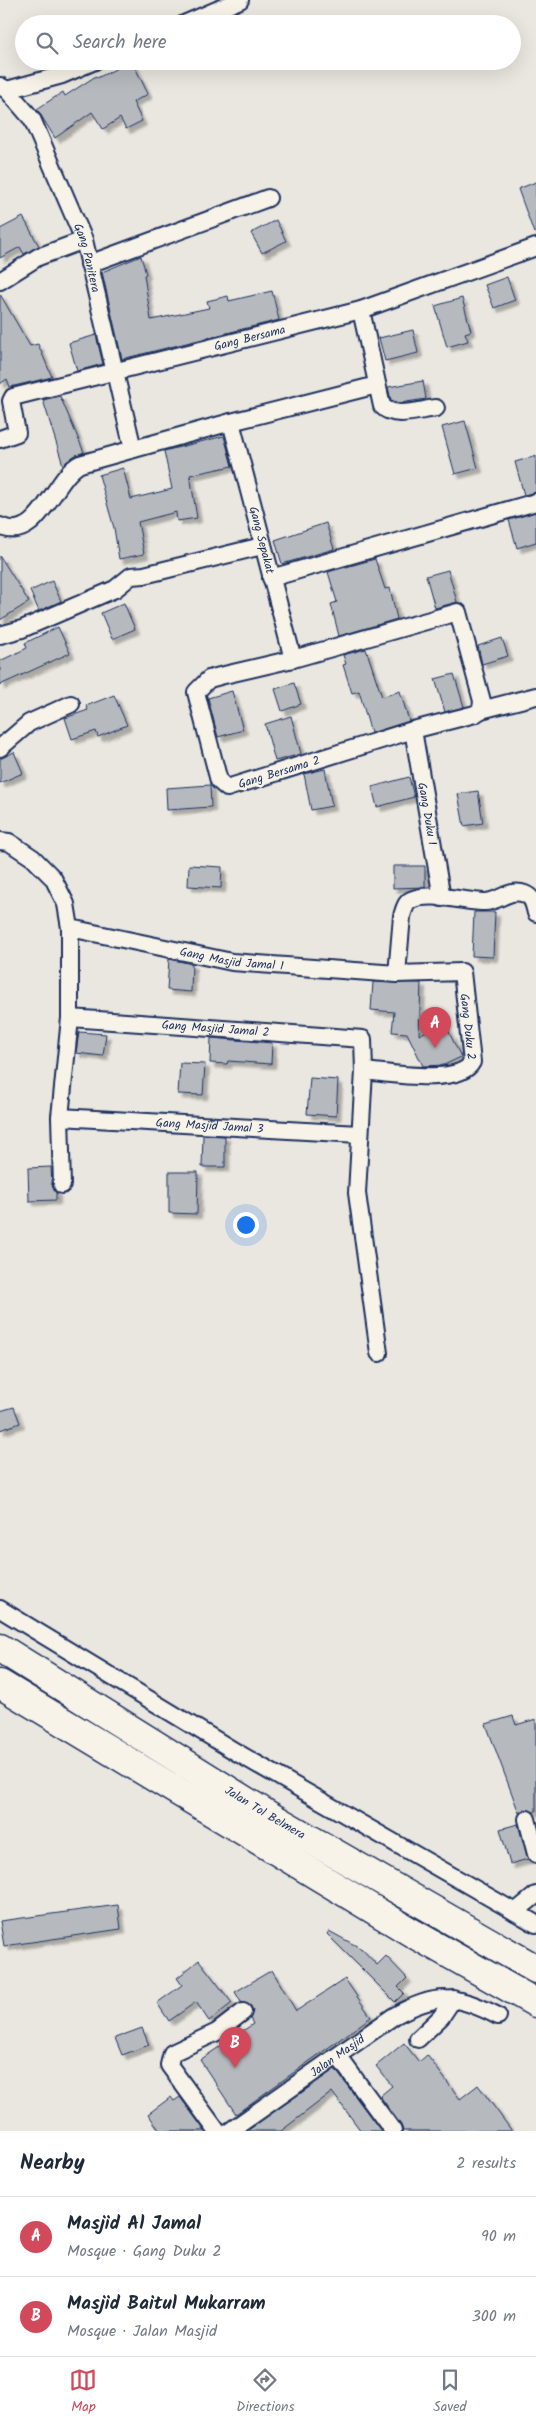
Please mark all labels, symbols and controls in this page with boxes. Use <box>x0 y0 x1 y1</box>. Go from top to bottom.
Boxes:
search box <box>15 15 521 70</box>
text: Search here <box>73 28 167 58</box>
icon: search <box>33 29 61 57</box>
street label: Gang Panitera <box>68 220 105 295</box>
street label: Gang Bersama <box>212 320 288 356</box>
street label: Gang Sepakat <box>243 504 279 576</box>
street label: Gang Bersama 2 <box>236 751 322 794</box>
street label: Gang Duku 1 <box>412 781 442 847</box>
street label: Gang Masjid Jamal 1 <box>178 942 285 976</box>
street label: Gang Duku 2 <box>454 993 481 1061</box>
pin: A <box>419 1007 451 1048</box>
street label: Gang Masjid Jamal 2 <box>161 1016 270 1042</box>
street label: Gang Masjid Jamal 3 <box>155 1113 264 1139</box>
your location <box>233 1212 259 1238</box>
street label: Jalan Tol Belmera <box>221 1781 309 1845</box>
pin: B <box>219 2027 251 2068</box>
street label: Jalan Masjid <box>306 2030 370 2082</box>
text: Nearby <box>20 2147 85 2180</box>
text: 2 results <box>456 2151 516 2176</box>
text: Masjid Al Jamal <box>67 2209 201 2239</box>
text: A <box>31 2224 41 2249</box>
text: 90 m <box>481 2224 516 2249</box>
text: Mosque · Gang Duku 2 <box>67 2239 222 2264</box>
text: Masjid Baitul Mukarram <box>67 2289 266 2319</box>
text: B <box>31 2304 41 2329</box>
text: 300 m <box>472 2304 516 2329</box>
text: Mosque · Jalan Masjid <box>67 2319 217 2344</box>
tab: Map <box>69 2366 97 2418</box>
tab: Directions <box>236 2366 294 2418</box>
tab: Saved <box>433 2366 467 2418</box>

